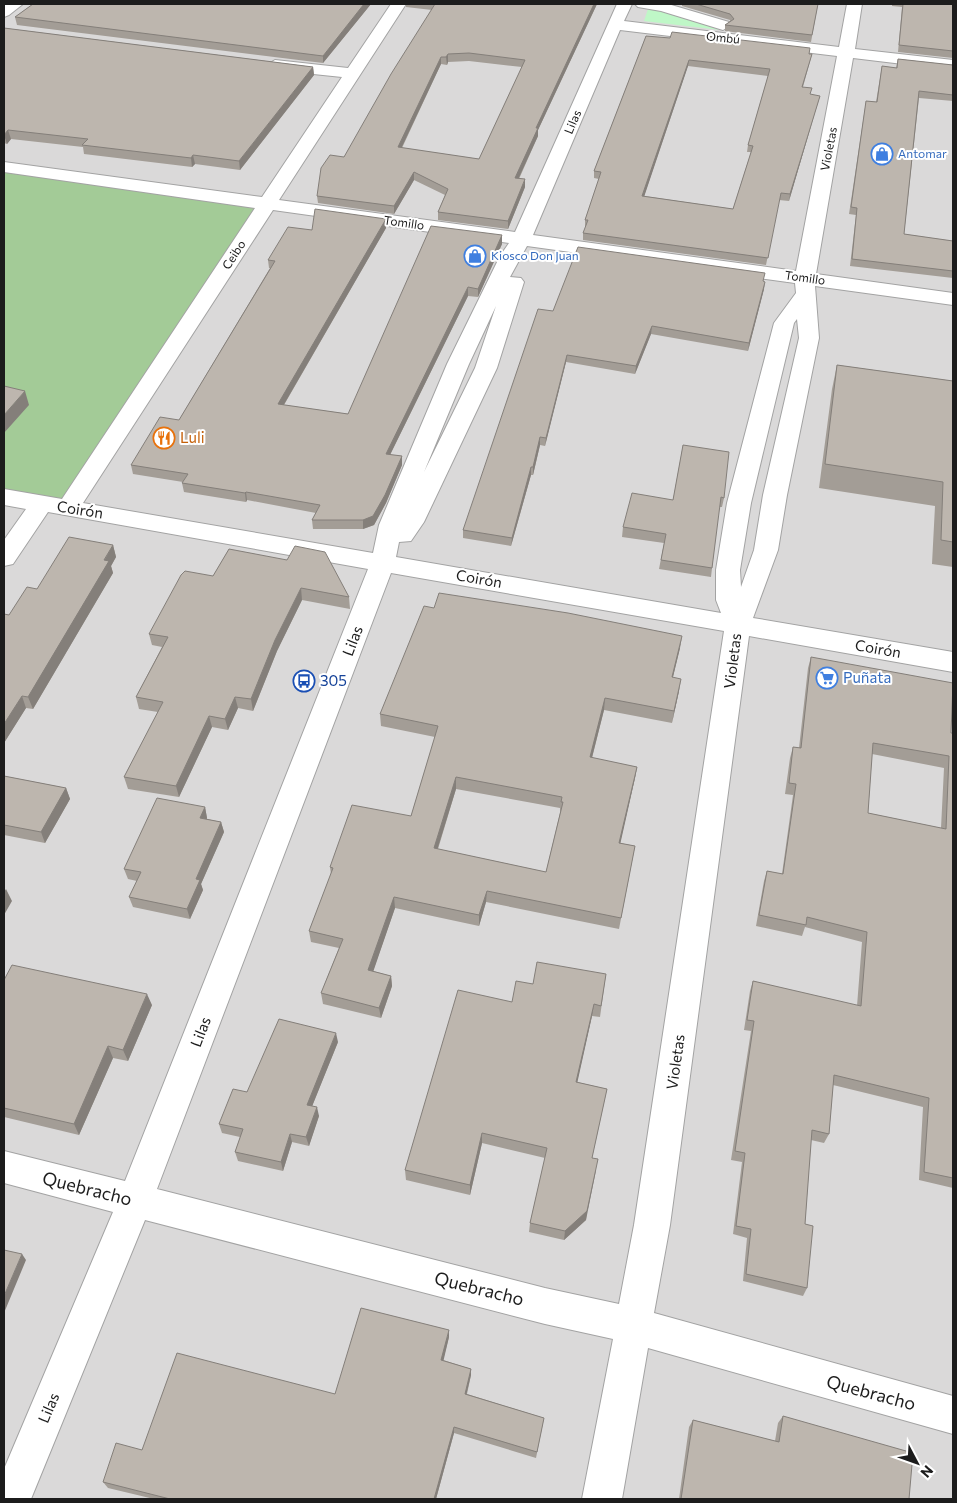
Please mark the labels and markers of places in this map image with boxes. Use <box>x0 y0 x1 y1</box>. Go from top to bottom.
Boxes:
shop icon: Antomar <box>870 142 894 166</box>
place label: Antomar <box>898 146 947 160</box>
shop icon: Kiosco Don Juan <box>463 244 487 268</box>
place label: Kiosco Don Juan <box>491 248 579 263</box>
restaurant icon: Luli <box>152 426 176 450</box>
place label: Luli <box>180 428 205 446</box>
supermarket icon: Puñata <box>815 666 839 690</box>
place label: Puñata <box>843 668 891 686</box>
bus stop icon: 305 <box>292 669 316 693</box>
place label: 305 <box>320 671 347 689</box>

